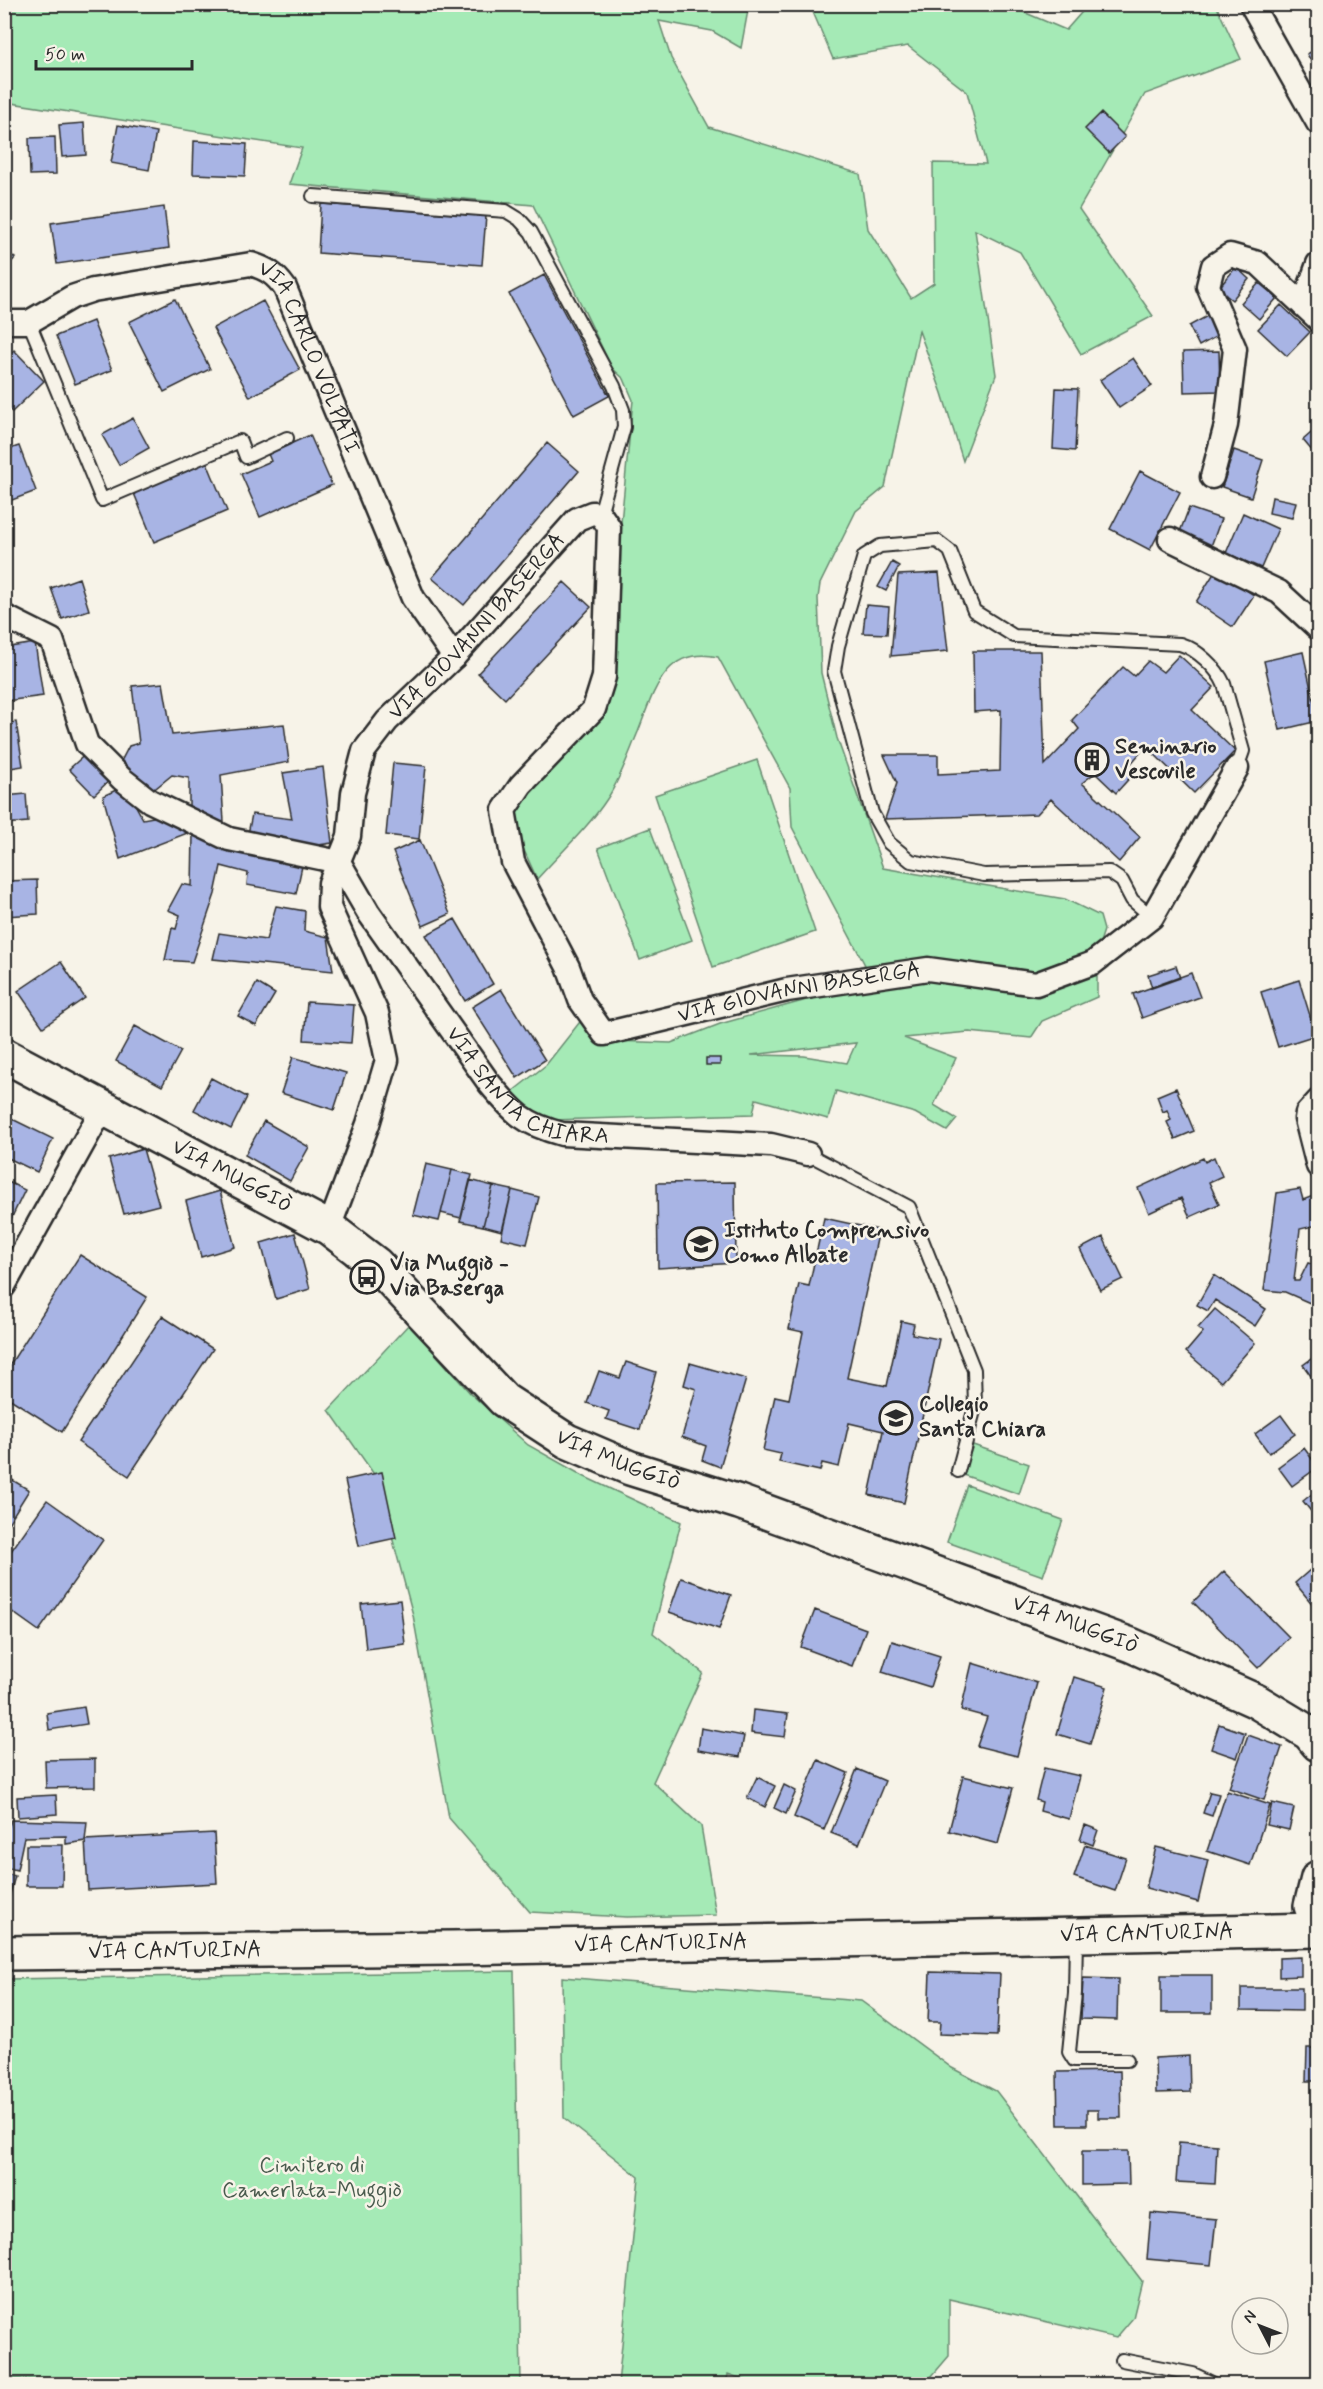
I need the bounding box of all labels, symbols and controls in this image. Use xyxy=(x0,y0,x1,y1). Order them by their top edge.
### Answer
scale bar xyxy=(36,33,192,71)
text: 50 m xyxy=(45,43,85,67)
street label: VIA CARLO VOLPATI xyxy=(253,254,366,458)
street label: VIA GIOVANNI BASERGA xyxy=(382,527,572,726)
place label: Seminario Vescovile xyxy=(1115,733,1217,786)
building icon: Seminario Vescovile xyxy=(1074,742,1110,778)
street label: VIA GIOVANNI BASERGA xyxy=(675,956,923,1030)
street label: VIA SANTA CHIARA xyxy=(440,1021,610,1150)
street label: VIA MUGGIÒ xyxy=(167,1133,297,1220)
place label: Istituto Comprensivo Como Albate xyxy=(724,1217,929,1270)
school or university icon: Istituto Comprensivo Como Albate xyxy=(683,1226,719,1262)
place label: Via Muggiò - Via Baserga xyxy=(390,1250,509,1304)
bus stop icon: Via Muggiò - Via Baserga xyxy=(349,1259,385,1295)
place label: Collegio Santa Chiara xyxy=(919,1391,1046,1444)
school or university icon: Collegio Santa Chiara xyxy=(878,1400,914,1436)
street label: VIA MUGGIÒ xyxy=(550,1423,684,1497)
street label: VIA MUGGIÒ xyxy=(1008,1589,1143,1661)
street label: VIA CANTURINA xyxy=(1060,1918,1234,1949)
street label: VIA CANTURINA xyxy=(574,1928,748,1959)
street label: VIA CANTURINA xyxy=(88,1936,262,1966)
park label: Cimitero di Camerlata-Muggiò xyxy=(222,2152,402,2208)
north arrow xyxy=(1230,2296,1290,2356)
text: N xyxy=(1239,2306,1261,2328)

